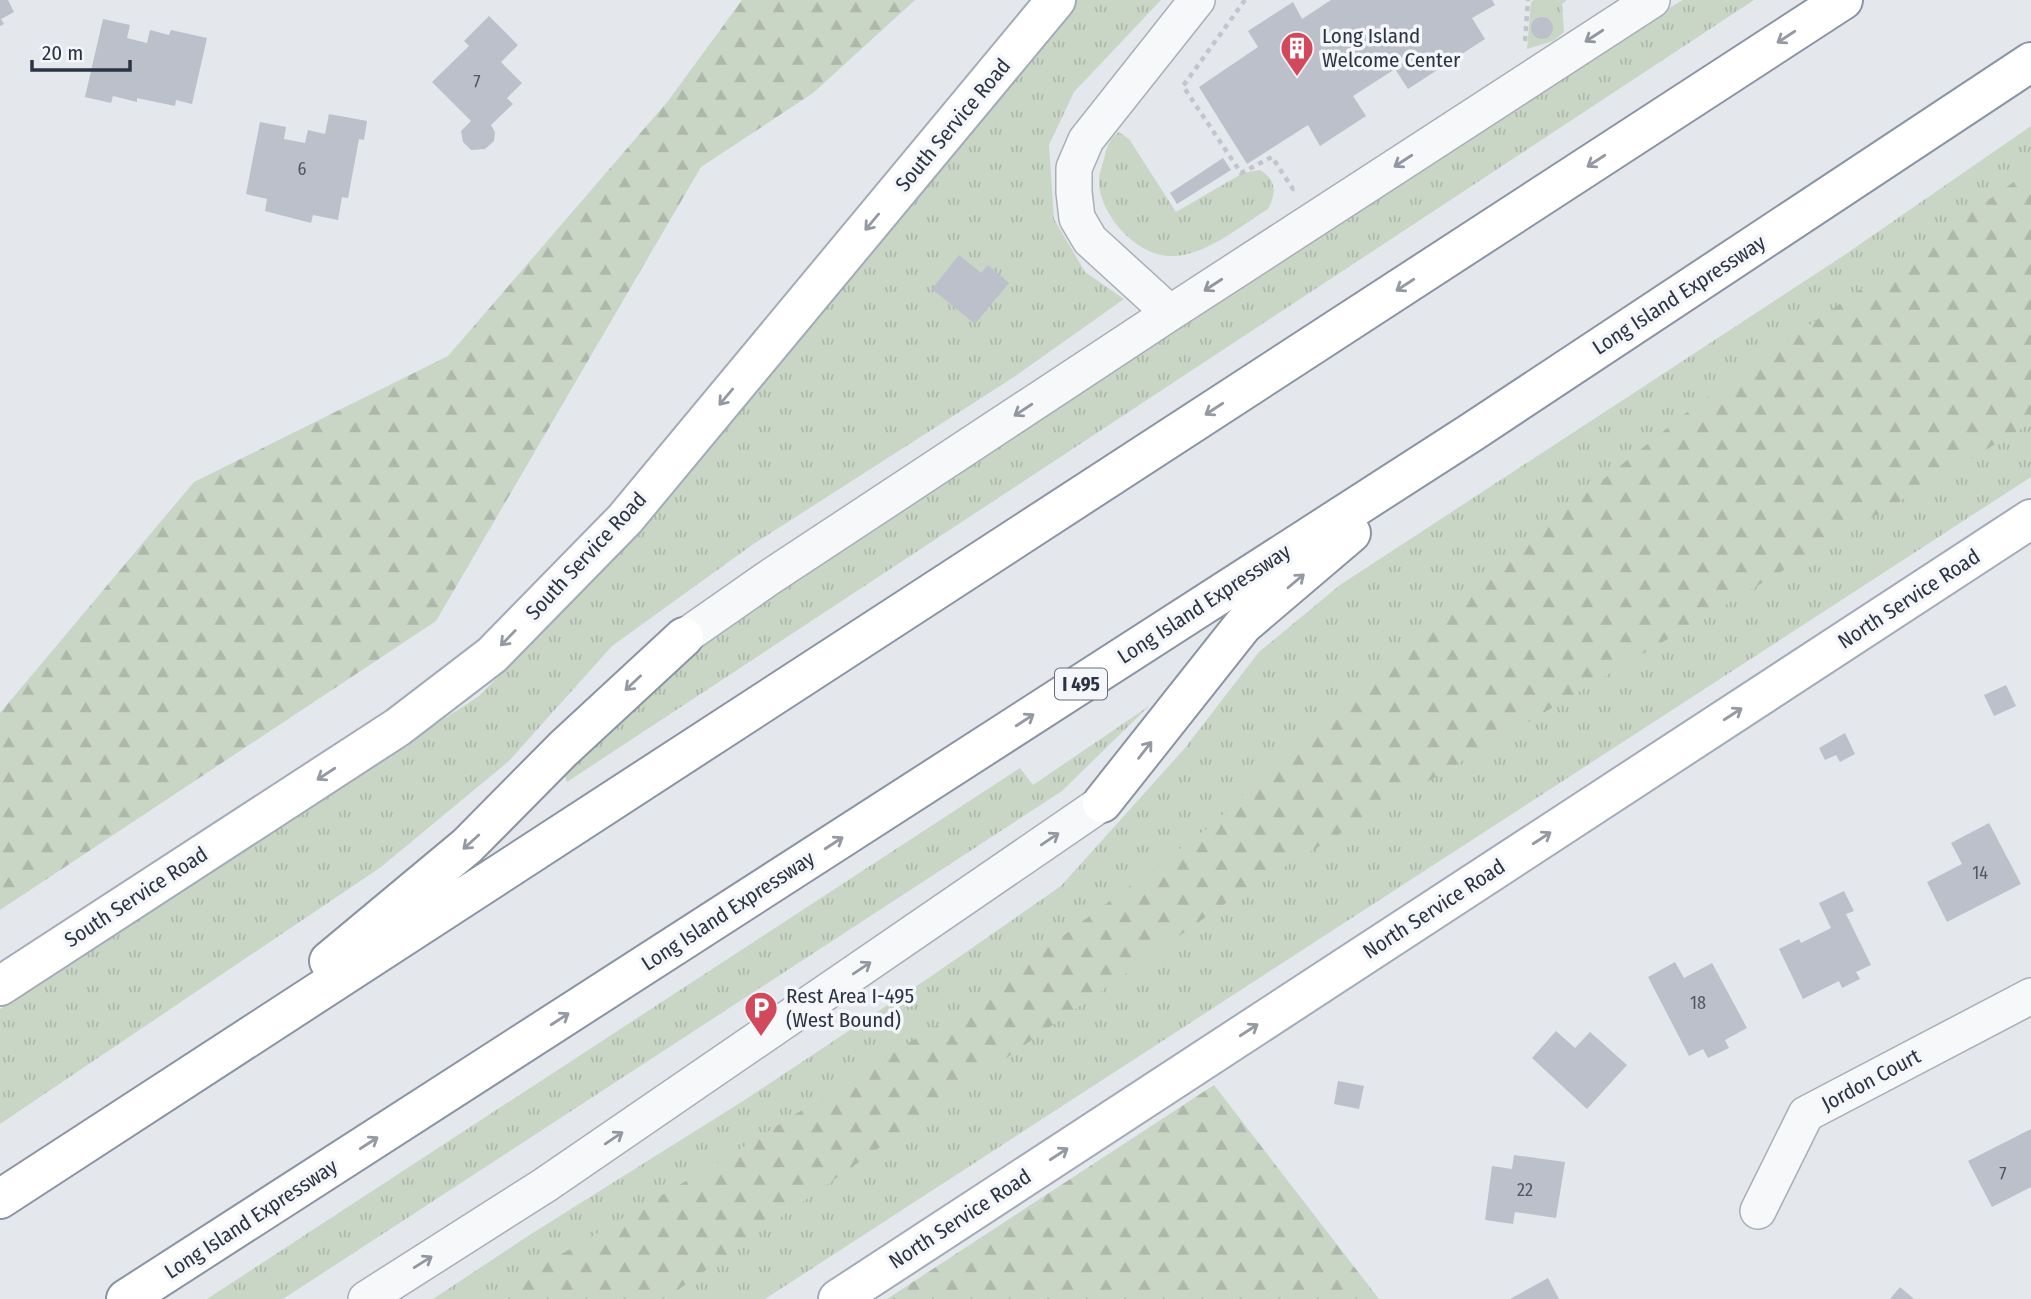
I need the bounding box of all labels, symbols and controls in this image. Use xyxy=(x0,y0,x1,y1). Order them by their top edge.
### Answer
place label: Long Island Welcome Center xyxy=(1322,23,1461,73)
scale bar xyxy=(32,28,130,72)
building icon: Long Island Welcome Center xyxy=(1278,29,1316,78)
one-way arrow xyxy=(1585,29,1604,44)
one-way arrow xyxy=(1777,30,1796,45)
text: 20 m xyxy=(42,40,83,66)
street label: South Service Road xyxy=(890,53,1016,197)
house number: 7 xyxy=(473,71,481,93)
one-way arrow xyxy=(1394,154,1414,168)
one-way arrow xyxy=(1586,155,1606,169)
house number: 6 xyxy=(298,158,307,180)
one-way arrow xyxy=(864,213,880,231)
street label: Long Island Expressway xyxy=(1588,229,1771,361)
one-way arrow xyxy=(1203,278,1223,292)
one-way arrow xyxy=(1396,278,1415,293)
one-way arrow xyxy=(718,387,734,405)
one-way arrow xyxy=(1205,402,1224,417)
one-way arrow xyxy=(1014,403,1033,417)
street label: South Service Road xyxy=(520,487,652,625)
street label: Long Island Expressway xyxy=(1113,538,1296,670)
street label: North Service Road xyxy=(1833,543,1985,655)
one-way arrow xyxy=(1286,573,1304,589)
one-way arrow xyxy=(500,629,517,646)
road number: I 495 xyxy=(1055,668,1107,699)
one-way arrow xyxy=(625,675,642,692)
one-way arrow xyxy=(1723,707,1742,721)
one-way arrow xyxy=(1015,713,1034,727)
one-way arrow xyxy=(1137,741,1152,759)
one-way arrow xyxy=(317,768,337,782)
one-way arrow xyxy=(1532,831,1552,845)
one-way arrow xyxy=(1039,832,1059,846)
one-way arrow xyxy=(462,834,480,850)
one-way arrow xyxy=(824,836,843,850)
street label: South Service Road xyxy=(60,841,212,953)
street label: Long Island Expressway xyxy=(637,845,820,977)
street label: North Service Road xyxy=(1358,853,1510,965)
house number: 14 xyxy=(1972,862,1988,884)
one-way arrow xyxy=(852,961,871,975)
place label: Rest Area I-495 (West Bound) xyxy=(786,983,914,1033)
parking icon: Rest Area I-495 (West Bound) xyxy=(742,989,780,1038)
house number: 18 xyxy=(1690,992,1706,1014)
one-way arrow xyxy=(550,1012,569,1027)
one-way arrow xyxy=(1239,1023,1259,1037)
street label: Jordon Court xyxy=(1817,1043,1925,1117)
one-way arrow xyxy=(603,1131,623,1145)
one-way arrow xyxy=(359,1135,378,1150)
one-way arrow xyxy=(1049,1147,1068,1162)
street label: Long Island Expressway xyxy=(160,1153,343,1285)
street label: North Service Road xyxy=(884,1163,1036,1275)
house number: 7 xyxy=(1999,1163,2007,1185)
house number: 22 xyxy=(1517,1179,1533,1201)
one-way arrow xyxy=(413,1255,433,1269)

